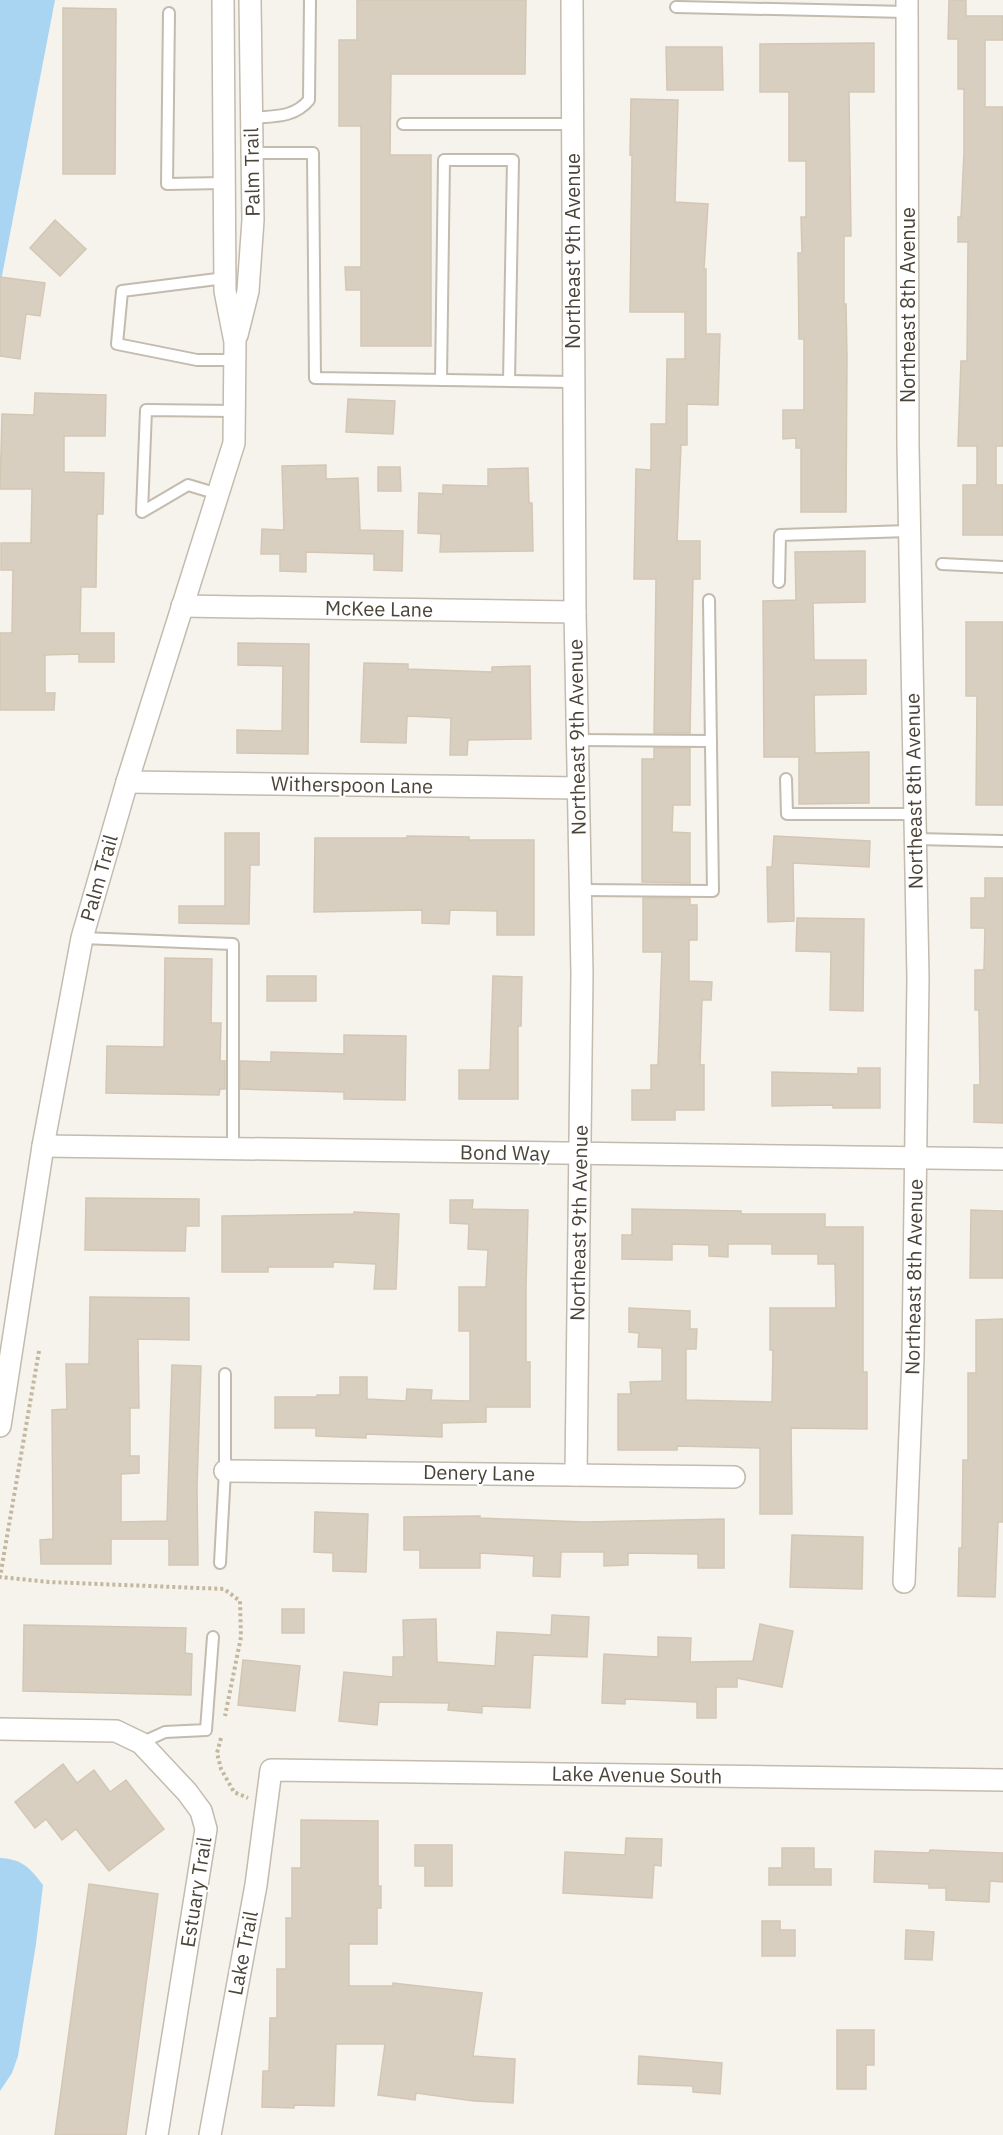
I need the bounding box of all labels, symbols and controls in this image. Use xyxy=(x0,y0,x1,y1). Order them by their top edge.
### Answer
street label: Palm Trail xyxy=(237,127,266,217)
street label: Northeast 9th Avenue xyxy=(559,153,586,349)
street label: Northeast 8th Avenue xyxy=(894,207,921,403)
street label: McKee Lane xyxy=(325,594,433,623)
street label: Northeast 9th Avenue xyxy=(561,639,592,835)
street label: Northeast 8th Avenue xyxy=(898,693,929,889)
street label: Witherspoon Lane xyxy=(271,770,433,799)
street label: Palm Trail xyxy=(73,831,124,924)
street label: Northeast 9th Avenue xyxy=(563,1125,594,1321)
street label: Bond Way xyxy=(460,1138,550,1167)
street label: Northeast 8th Avenue xyxy=(898,1179,929,1375)
street label: Denery Lane xyxy=(423,1458,535,1487)
street label: Lake Avenue South xyxy=(551,1760,723,1789)
street label: Estuary Trail xyxy=(173,1835,218,1949)
street label: Lake Trail xyxy=(221,1908,264,1997)

